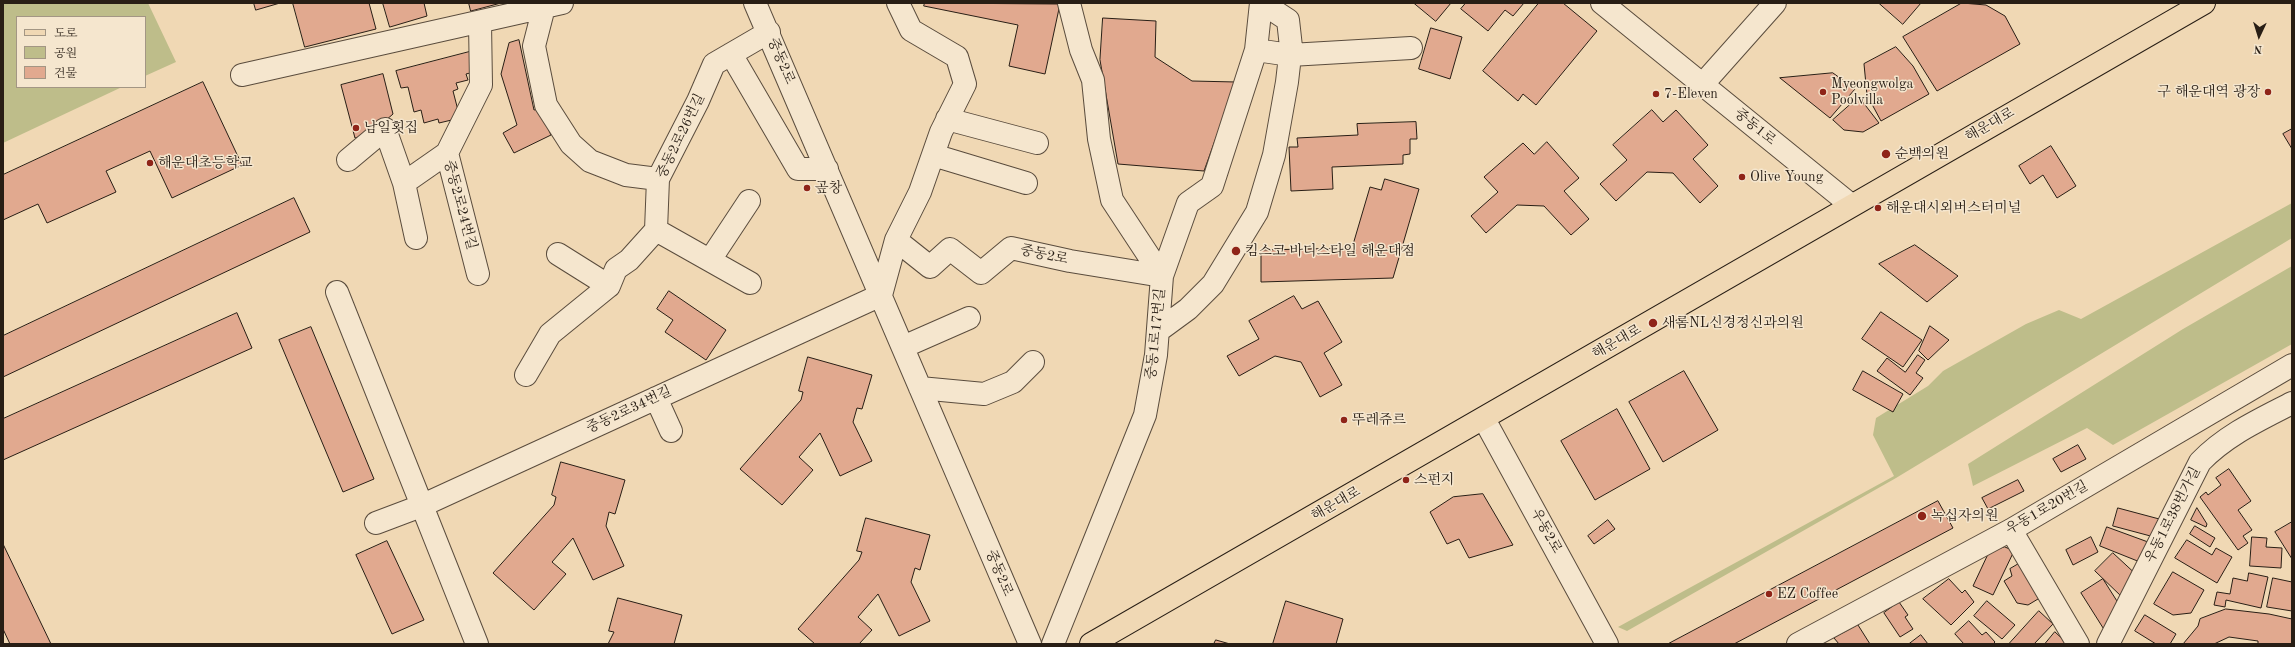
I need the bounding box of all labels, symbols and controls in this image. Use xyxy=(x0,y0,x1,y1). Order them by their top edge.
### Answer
legend xyxy=(16,16,146,88)
north arrow xyxy=(2239,16,2279,56)
text: 도로 xyxy=(54,28,77,40)
street label: 중동2로 xyxy=(764,35,798,87)
text: N xyxy=(2254,43,2263,54)
text: 공원 xyxy=(54,48,77,60)
text: 건물 xyxy=(54,68,77,80)
place label: Myeongwolga Poolvilla xyxy=(1831,76,1913,108)
place label: 구 해운대역 광장 xyxy=(2157,84,2260,100)
place label: 7-Eleven xyxy=(1664,86,1718,102)
marker: Myeongwolga Poolvilla xyxy=(1818,87,1828,97)
marker: 구 해운대역 광장 xyxy=(2263,87,2273,97)
marker: 7-Eleven xyxy=(1651,89,1661,99)
street label: 중동2로26번길 xyxy=(653,91,709,181)
street label: 해운대로 xyxy=(1962,104,2018,146)
street label: 중동1로 xyxy=(1731,105,1779,149)
place label: 남일횟집 xyxy=(364,120,418,136)
marker: 남일횟집 xyxy=(351,123,361,133)
place label: 순백의원 xyxy=(1895,146,1949,162)
marker: 순백의원 xyxy=(1880,148,1892,160)
place label: 해운대초등학교 xyxy=(158,155,253,171)
marker: 해운대초등학교 xyxy=(145,158,155,168)
street label: 중동2로24번길 xyxy=(440,158,480,252)
place label: Olive Young xyxy=(1750,169,1823,185)
marker: Olive Young xyxy=(1737,172,1747,182)
place label: 곺창 xyxy=(815,180,842,196)
marker: 곺창 xyxy=(802,183,812,193)
place label: 해운대시외버스터미널 xyxy=(1886,200,2021,216)
marker: 해운대시외버스터미널 xyxy=(1873,203,1883,213)
street label: 중동2로 xyxy=(1018,242,1070,268)
place label: 킴스코 바디스타일 해운대점 xyxy=(1245,243,1415,259)
marker: 킴스코 바디스타일 해운대점 xyxy=(1230,245,1242,257)
street label: 중동1로17번길 xyxy=(1143,287,1169,381)
place label: 새롬NL신경정신과의원 xyxy=(1662,315,1804,331)
marker: 새롬NL신경정신과의원 xyxy=(1647,317,1659,329)
street label: 해운대로 xyxy=(1589,321,1645,363)
street label: 중동2로34번길 xyxy=(584,383,674,437)
place label: 뚜레쥬르 xyxy=(1352,412,1406,428)
marker: 뚜레쥬르 xyxy=(1339,415,1349,425)
street label: 우동1로38번가길 xyxy=(2142,464,2204,566)
place label: 스펀지 xyxy=(1414,472,1455,488)
marker: 스펀지 xyxy=(1401,475,1411,485)
street label: 우동1로20번길 xyxy=(2003,478,2091,538)
street label: 해운대로 xyxy=(1308,483,1364,525)
street label: 우동2로 xyxy=(1527,506,1565,556)
place label: 녹십자의원 xyxy=(1931,508,1999,524)
marker: 녹십자의원 xyxy=(1916,510,1928,522)
street label: 중동2로 xyxy=(982,547,1016,599)
place label: EZ Coffee xyxy=(1777,586,1838,602)
marker: EZ Coffee xyxy=(1764,589,1774,599)

